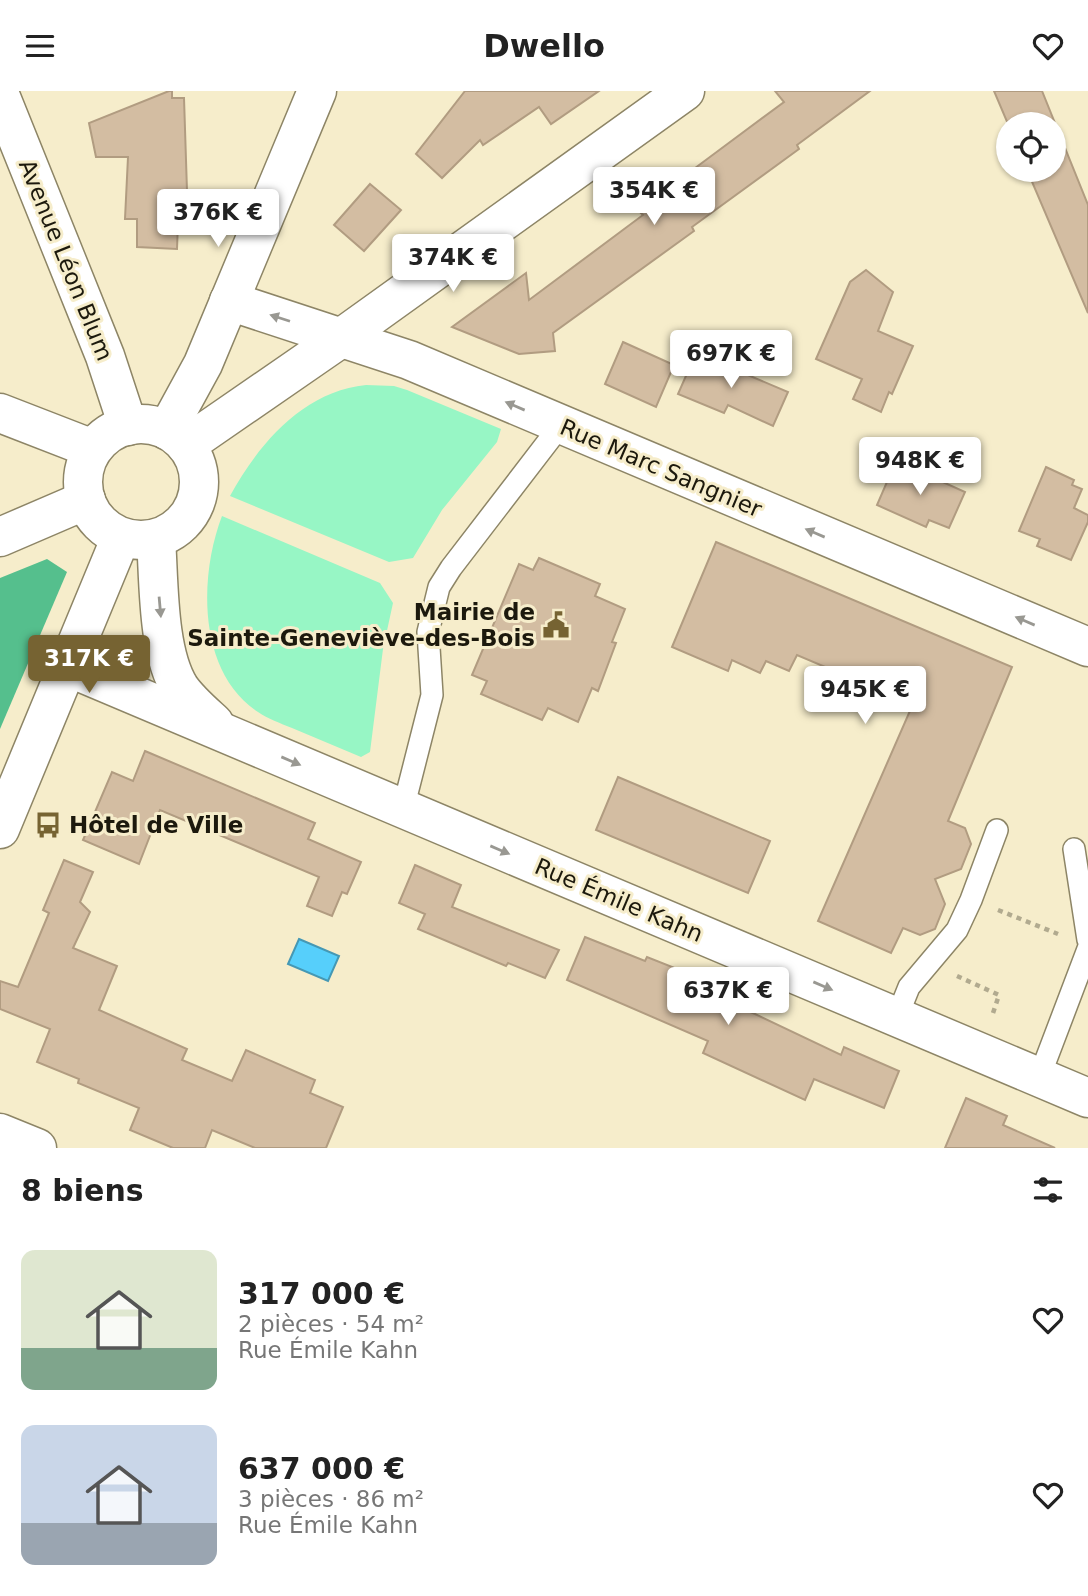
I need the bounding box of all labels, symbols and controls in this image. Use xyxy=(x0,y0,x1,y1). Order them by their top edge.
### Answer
icon: menu xyxy=(21,27,59,65)
text: Dwello xyxy=(483,27,605,65)
icon: heart xyxy=(1029,27,1067,65)
map controls xyxy=(996,112,1066,182)
button: locate xyxy=(996,112,1066,182)
street label: Avenue Léon Blum xyxy=(14,156,118,364)
pin: 354K € xyxy=(597,167,711,227)
text: 354K € xyxy=(609,177,699,203)
pin: 376K € xyxy=(161,190,275,249)
text: 376K € xyxy=(173,199,263,225)
pin: 374K € xyxy=(396,235,510,294)
text: 374K € xyxy=(408,244,498,270)
one-way arrow xyxy=(269,312,290,323)
pin: 697K € xyxy=(674,331,788,390)
text: 697K € xyxy=(686,340,776,366)
one-way arrow xyxy=(505,400,526,411)
street label: Rue Marc Sangnier xyxy=(556,414,766,522)
pin: 948K € xyxy=(863,437,977,497)
text: 948K € xyxy=(875,447,965,473)
one-way arrow xyxy=(805,527,826,538)
one-way arrow xyxy=(155,596,166,618)
place label: Mairie de Sainte-Geneviève-des-Bois xyxy=(187,599,535,651)
public building icon: Mairie de Sainte-Geneviève-des-Bois xyxy=(541,610,571,640)
one-way arrow xyxy=(1014,615,1035,626)
pin: 317K € xyxy=(32,635,146,695)
text: 317K € xyxy=(44,645,134,671)
pin: 945K € xyxy=(808,667,922,726)
text: 945K € xyxy=(820,676,910,702)
one-way arrow xyxy=(280,756,301,767)
bus stop icon: Hôtel de Ville xyxy=(33,810,63,840)
place label: Hôtel de Ville xyxy=(69,812,243,838)
one-way arrow xyxy=(490,844,511,855)
street label: Rue Émile Kahn xyxy=(531,852,707,947)
pin: 637K € xyxy=(671,967,785,1027)
text: 637K € xyxy=(683,977,773,1003)
one-way arrow xyxy=(812,981,833,992)
icon: filters xyxy=(1029,1171,1067,1209)
text: 8 biens xyxy=(21,1173,144,1208)
text: 317 000 € xyxy=(238,1276,405,1311)
icon: home xyxy=(77,1278,161,1362)
icon: heart xyxy=(1029,1301,1067,1339)
text: 2 pièces · 54 m² xyxy=(238,1311,424,1337)
text: Rue Émile Kahn xyxy=(238,1337,418,1363)
text: 637 000 € xyxy=(238,1451,405,1486)
icon: home xyxy=(77,1453,161,1537)
icon: heart xyxy=(1029,1476,1067,1514)
text: 3 pièces · 86 m² xyxy=(238,1486,424,1512)
text: Rue Émile Kahn xyxy=(238,1512,418,1538)

